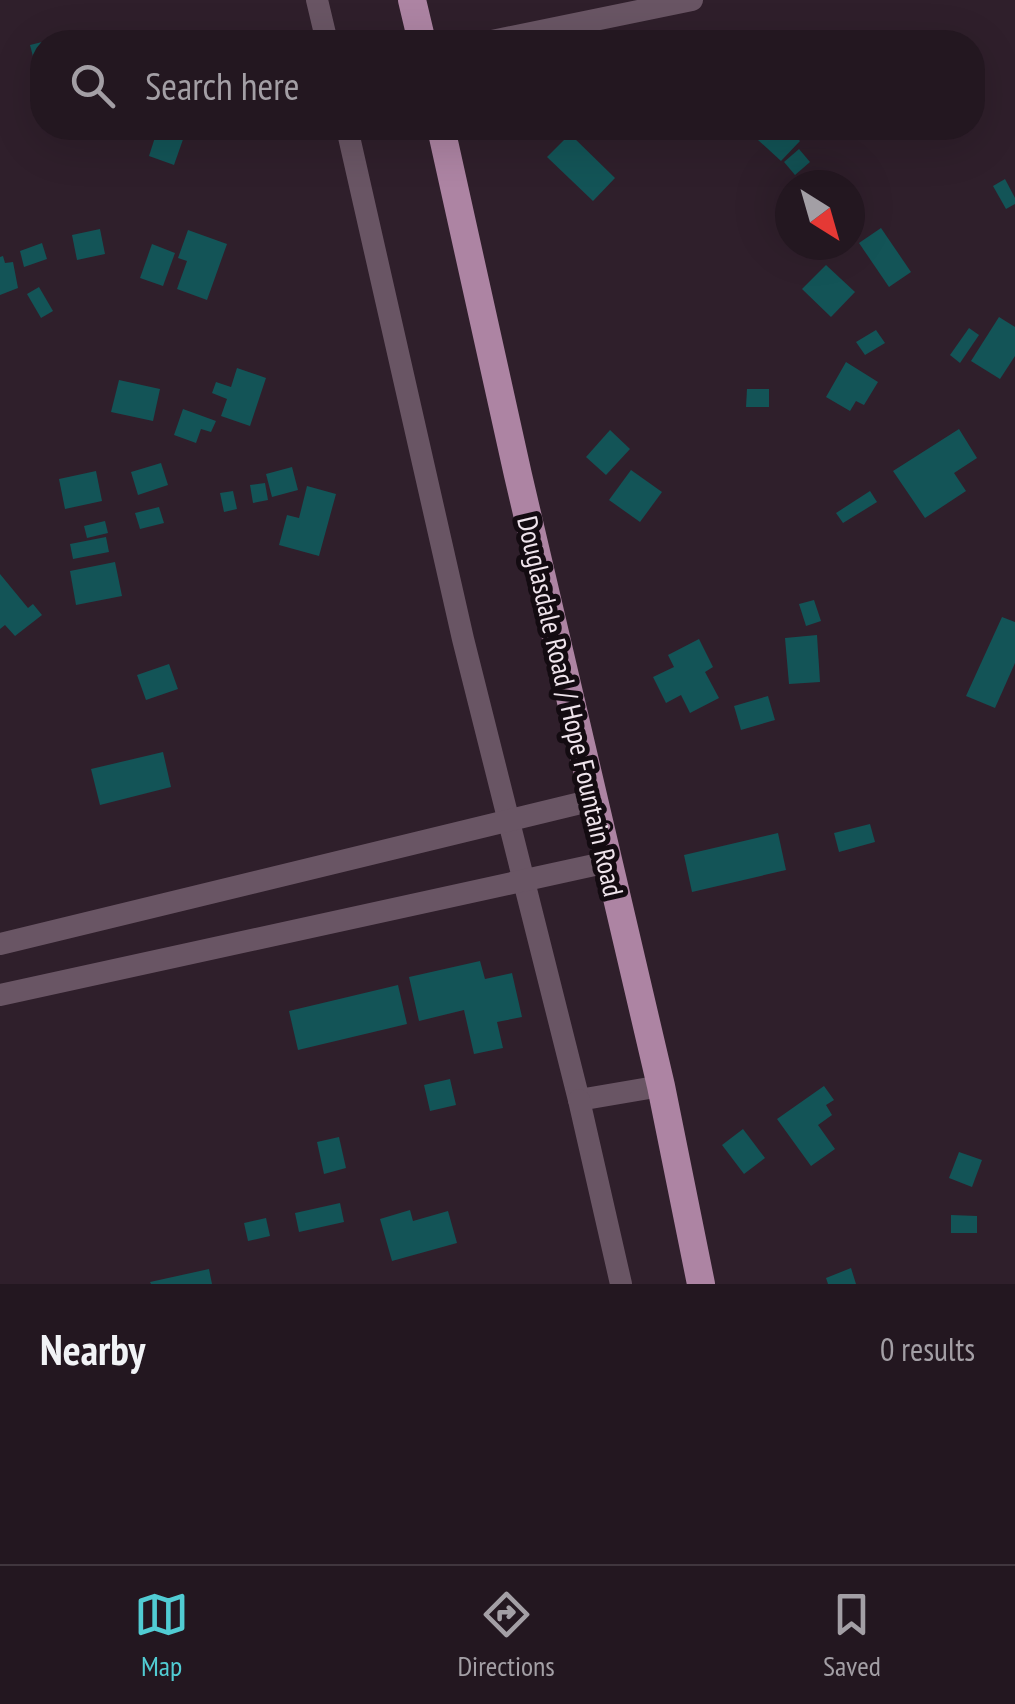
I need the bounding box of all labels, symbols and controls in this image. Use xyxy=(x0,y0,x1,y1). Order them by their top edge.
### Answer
search box xyxy=(30,30,985,140)
icon: search xyxy=(65,58,120,113)
text: Search here xyxy=(145,61,299,110)
north arrow xyxy=(775,170,865,260)
street label: Douglasdale Road / Hope Fountain Road xyxy=(509,512,633,900)
text: Nearby xyxy=(40,1322,145,1377)
text: 0 results xyxy=(880,1328,975,1370)
tab: Map xyxy=(134,1587,189,1684)
tab: Directions xyxy=(457,1587,555,1684)
tab: Saved xyxy=(823,1587,881,1684)

